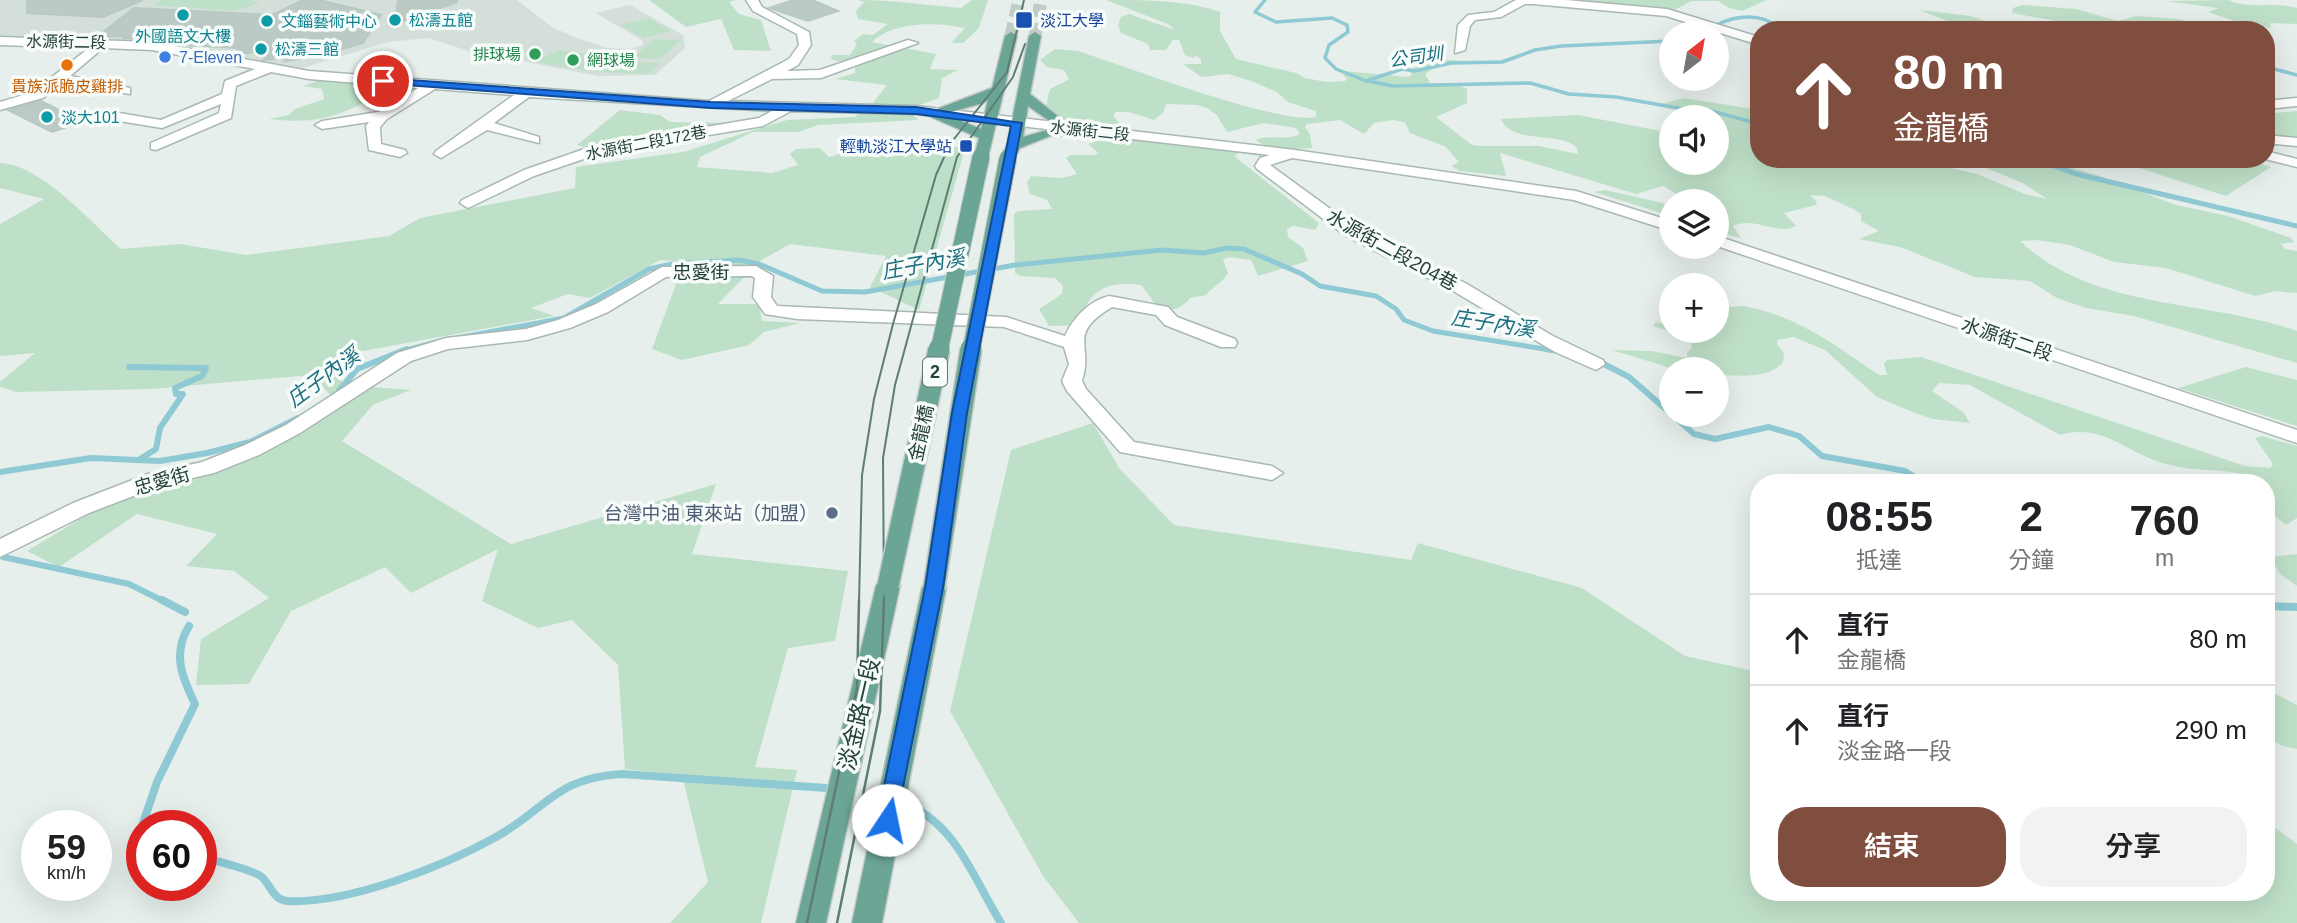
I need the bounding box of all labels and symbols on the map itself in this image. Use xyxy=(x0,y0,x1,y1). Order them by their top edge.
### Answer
marker: 外國語文大樓 xyxy=(175,7,191,23)
marker: 淡江大學 xyxy=(1014,10,1034,30)
marker: 松濤五館 xyxy=(387,12,403,28)
place label: 松濤五館 xyxy=(409,12,473,29)
place label: 淡江大學 xyxy=(1040,12,1104,29)
marker: 文錙藝術中心 xyxy=(259,13,275,29)
place label: 文錙藝術中心 xyxy=(281,13,377,30)
north arrow xyxy=(1659,21,1729,91)
place label: 外國語文大樓 xyxy=(135,28,231,45)
street label: 水源街二段 xyxy=(26,33,106,51)
marker: 松濤三館 xyxy=(253,41,269,57)
place label: 松濤三館 xyxy=(275,41,339,58)
water label: 公司圳 xyxy=(1388,43,1447,71)
place label: 排球場 xyxy=(473,46,521,63)
marker: 排球場 xyxy=(527,46,543,62)
marker: 7-Eleven xyxy=(157,49,173,65)
place label: 7-Eleven xyxy=(179,49,242,66)
pin xyxy=(353,51,413,111)
marker: 網球場 xyxy=(565,52,581,68)
place label: 網球場 xyxy=(587,52,635,69)
marker: 貴族派脆皮雞排 xyxy=(59,57,75,73)
place label: 貴族派脆皮雞排 xyxy=(11,78,123,95)
marker: 淡大101 xyxy=(39,109,55,125)
place label: 淡大101 xyxy=(61,109,120,126)
street label: 水源街二段 xyxy=(1049,118,1131,144)
street label: 水源街二段172巷 xyxy=(584,123,708,163)
place label: 輕軌淡江大學站 xyxy=(840,138,952,155)
marker: 輕軌淡江大學站 xyxy=(958,138,974,154)
street label: 水源街二段204巷 xyxy=(1323,205,1461,295)
water label: 庄子內溪 xyxy=(880,245,969,283)
street label: 忠愛街 xyxy=(672,262,730,283)
water label: 庄子內溪 xyxy=(1450,305,1539,341)
street label: 水源街二段 xyxy=(1959,314,2055,364)
water label: 庄子內溪 xyxy=(282,341,366,411)
road number: 2 xyxy=(923,358,947,386)
street label: 金龍橋 xyxy=(905,403,937,463)
street label: 忠愛街 xyxy=(132,463,192,499)
place label: 台灣中油 東來站（加盟） xyxy=(604,503,818,524)
marker: 台灣中油 東來站（加盟） xyxy=(824,505,840,521)
street label: 淡金路一段 xyxy=(833,655,885,773)
position arrow xyxy=(851,783,925,857)
speed limit sign: 60 xyxy=(126,810,217,901)

